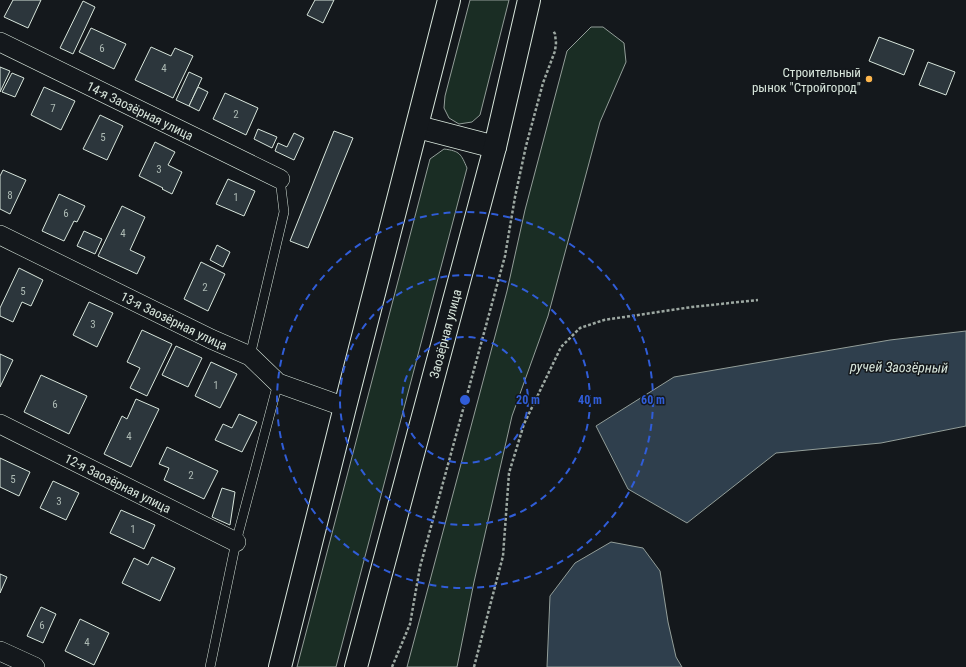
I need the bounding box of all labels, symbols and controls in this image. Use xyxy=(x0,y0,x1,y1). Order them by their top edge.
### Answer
house number: 6 xyxy=(99,42,105,55)
house number: 4 xyxy=(161,62,167,75)
place label: Строительный рынок "Стройгород" xyxy=(752,65,861,95)
marker: Строительный рынок "Стройгород" xyxy=(864,74,874,84)
street label: 14-я Заозёрная улица xyxy=(84,79,196,143)
house number: 7 xyxy=(50,102,56,115)
house number: 2 xyxy=(233,108,239,121)
house number: 5 xyxy=(100,131,106,144)
house number: 3 xyxy=(156,163,162,176)
house number: 8 xyxy=(7,189,13,202)
house number: 1 xyxy=(233,191,239,204)
house number: 6 xyxy=(63,207,69,220)
house number: 4 xyxy=(120,227,126,240)
house number: 2 xyxy=(202,281,208,294)
house number: 5 xyxy=(20,285,26,298)
street label: Заозёрная улица xyxy=(427,288,465,380)
street label: 13-я Заозёрная улица xyxy=(118,289,230,353)
house number: 3 xyxy=(90,318,96,331)
water label: ручей Заозёрный xyxy=(849,358,948,376)
house number: 1 xyxy=(213,379,219,392)
centre of rings xyxy=(458,393,472,407)
text: 20 m xyxy=(516,393,540,407)
text: 40 m xyxy=(578,393,602,407)
text: 60 m xyxy=(641,393,665,407)
house number: 6 xyxy=(52,398,58,411)
house number: 4 xyxy=(126,430,132,443)
street label: 12-я Заозёрная улица xyxy=(62,451,173,516)
house number: 2 xyxy=(188,469,194,482)
house number: 5 xyxy=(10,473,16,486)
house number: 3 xyxy=(56,495,62,508)
house number: 1 xyxy=(130,523,136,536)
house number: 6 xyxy=(39,619,45,632)
house number: 4 xyxy=(84,636,90,649)

